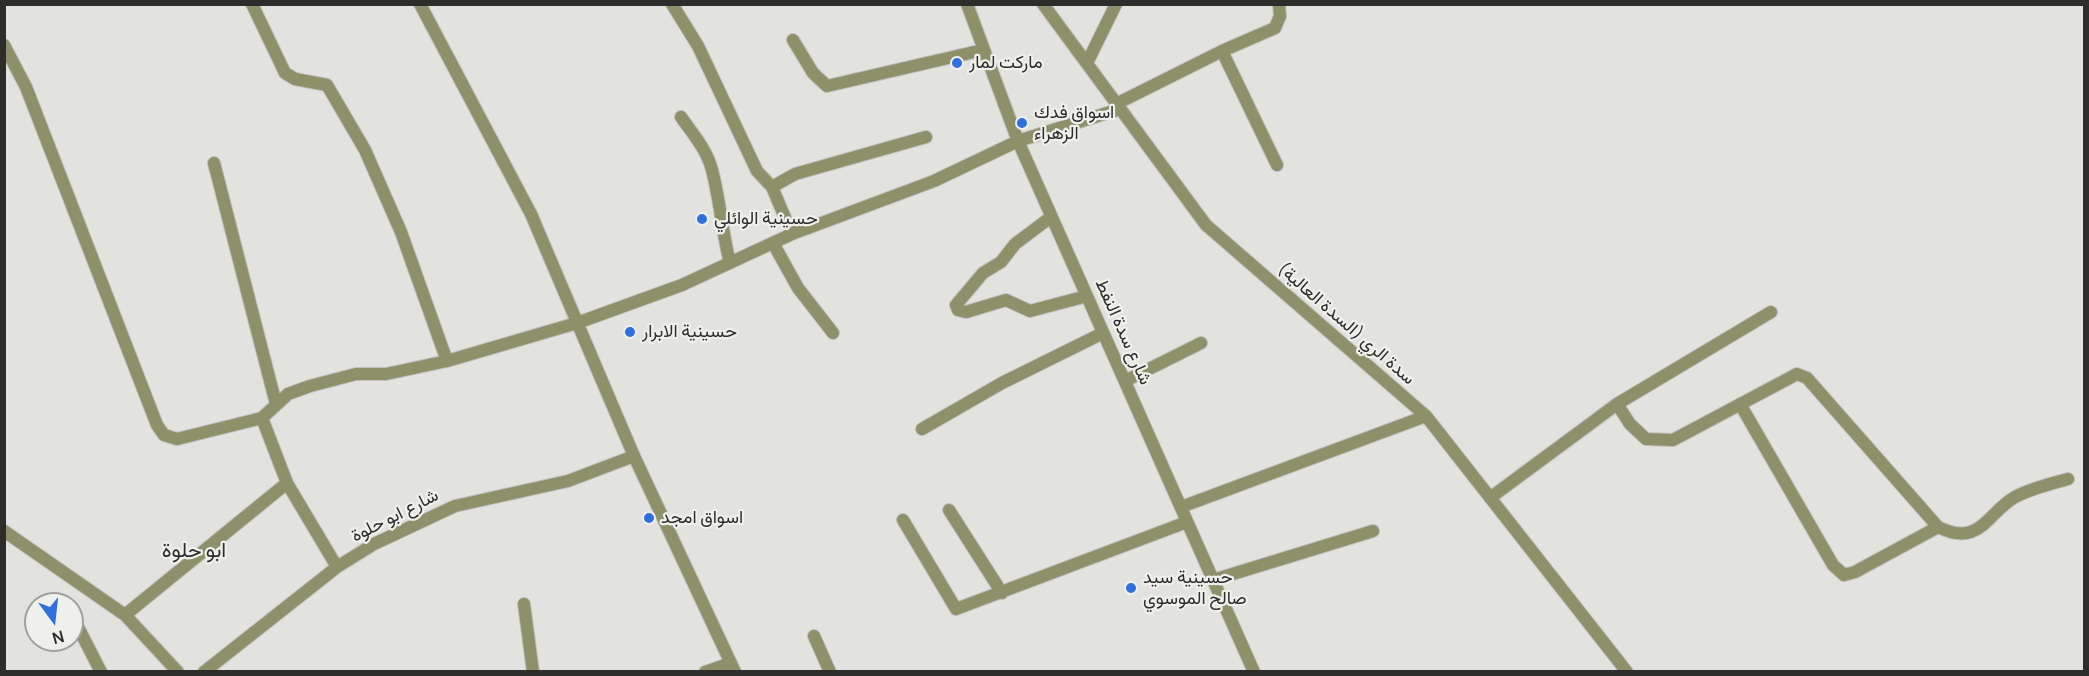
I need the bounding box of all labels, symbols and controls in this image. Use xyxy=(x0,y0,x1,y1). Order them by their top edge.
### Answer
place label: ماركت لمار xyxy=(969,52,1042,74)
marker: ماركت لمار xyxy=(950,56,964,70)
place label: اسواق فدك الزهراء xyxy=(1034,102,1114,144)
marker: اسواق فدك الزهراء xyxy=(1015,116,1029,130)
place label: حسينية الوائلي xyxy=(714,208,818,230)
marker: حسينية الوائلي xyxy=(695,212,709,226)
street label: سدة الري (السدة العالية) xyxy=(1273,258,1419,390)
street label: شارع سدة النفط xyxy=(1090,276,1156,388)
place label: حسينية الابرار xyxy=(642,321,737,343)
marker: حسينية الابرار xyxy=(623,325,637,339)
street label: شارع ابو حلوة xyxy=(348,485,442,547)
place label: اسواق امجد xyxy=(661,507,743,529)
marker: اسواق امجد xyxy=(642,511,656,525)
district label: ابو حلوة xyxy=(162,538,226,564)
place label: حسينية سيد صالح الموسوي xyxy=(1143,567,1247,610)
marker: حسينية سيد صالح الموسوي xyxy=(1124,581,1138,595)
north arrow xyxy=(24,592,84,652)
text: N xyxy=(50,625,67,650)

